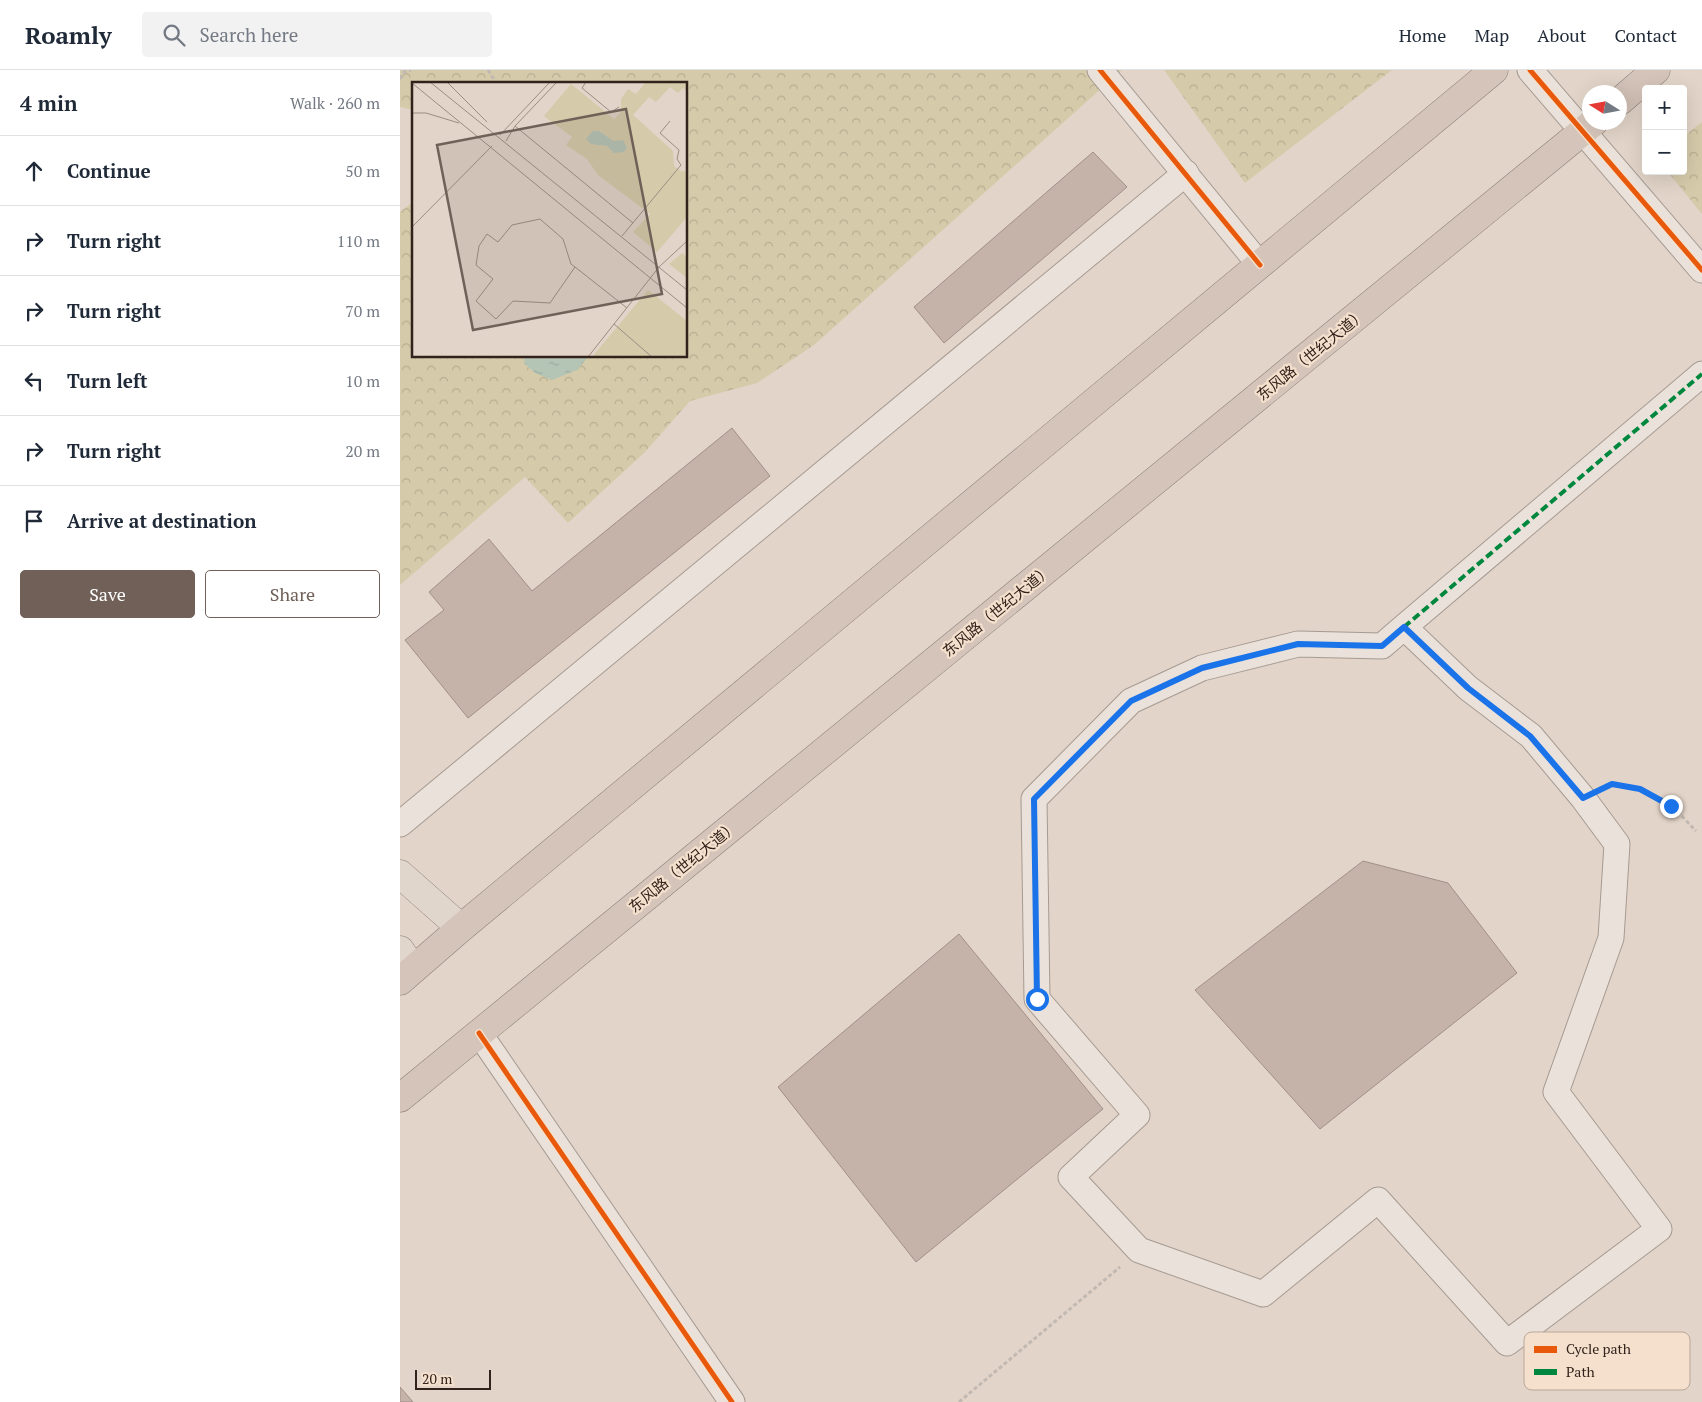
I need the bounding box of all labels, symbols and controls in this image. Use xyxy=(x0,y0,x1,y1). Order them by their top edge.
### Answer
search box xyxy=(142,12,492,57)
text: Roamly xyxy=(25,19,112,51)
icon: search xyxy=(160,21,188,49)
text: Search here xyxy=(200,22,298,47)
text: Home xyxy=(1399,23,1446,47)
text: Map xyxy=(1474,23,1509,47)
text: About xyxy=(1537,23,1586,47)
text: Contact xyxy=(1614,23,1677,47)
inset map xyxy=(412,82,688,358)
north arrow xyxy=(1582,85,1627,130)
map controls xyxy=(1642,85,1687,175)
button: + xyxy=(1642,85,1687,130)
text: 4 min xyxy=(20,89,77,117)
text: Walk · 260 m xyxy=(290,92,380,114)
button: − xyxy=(1642,130,1687,175)
icon: ahead xyxy=(20,157,48,185)
text: Continue xyxy=(67,158,151,183)
text: 50 m xyxy=(345,160,380,182)
icon: right xyxy=(20,227,48,255)
text: Turn right xyxy=(67,228,161,253)
text: 110 m xyxy=(337,230,380,252)
icon: right xyxy=(20,297,48,325)
text: Turn right xyxy=(67,298,161,323)
text: 70 m xyxy=(345,300,380,322)
street label: 东风路（世纪大道） xyxy=(1252,304,1370,404)
icon: left xyxy=(20,367,48,395)
text: Turn left xyxy=(67,368,148,393)
text: 10 m xyxy=(345,370,380,392)
icon: right xyxy=(20,437,48,465)
text: Turn right xyxy=(67,438,161,463)
text: 20 m xyxy=(345,440,380,462)
icon: arrive xyxy=(20,507,48,535)
text: Arrive at destination xyxy=(67,508,256,533)
street label: 东风路（世纪大道） xyxy=(938,560,1056,660)
button: Save xyxy=(20,570,195,618)
button: Share xyxy=(205,570,380,618)
route end xyxy=(1660,795,1683,818)
street label: 东风路（世纪大道） xyxy=(624,816,742,916)
route start xyxy=(1026,988,1049,1011)
legend xyxy=(1524,1332,1690,1390)
text: Cycle path xyxy=(1566,1339,1631,1358)
text: Path xyxy=(1566,1362,1595,1381)
scale bar xyxy=(415,1367,491,1390)
text: 20 m xyxy=(422,1369,452,1388)

